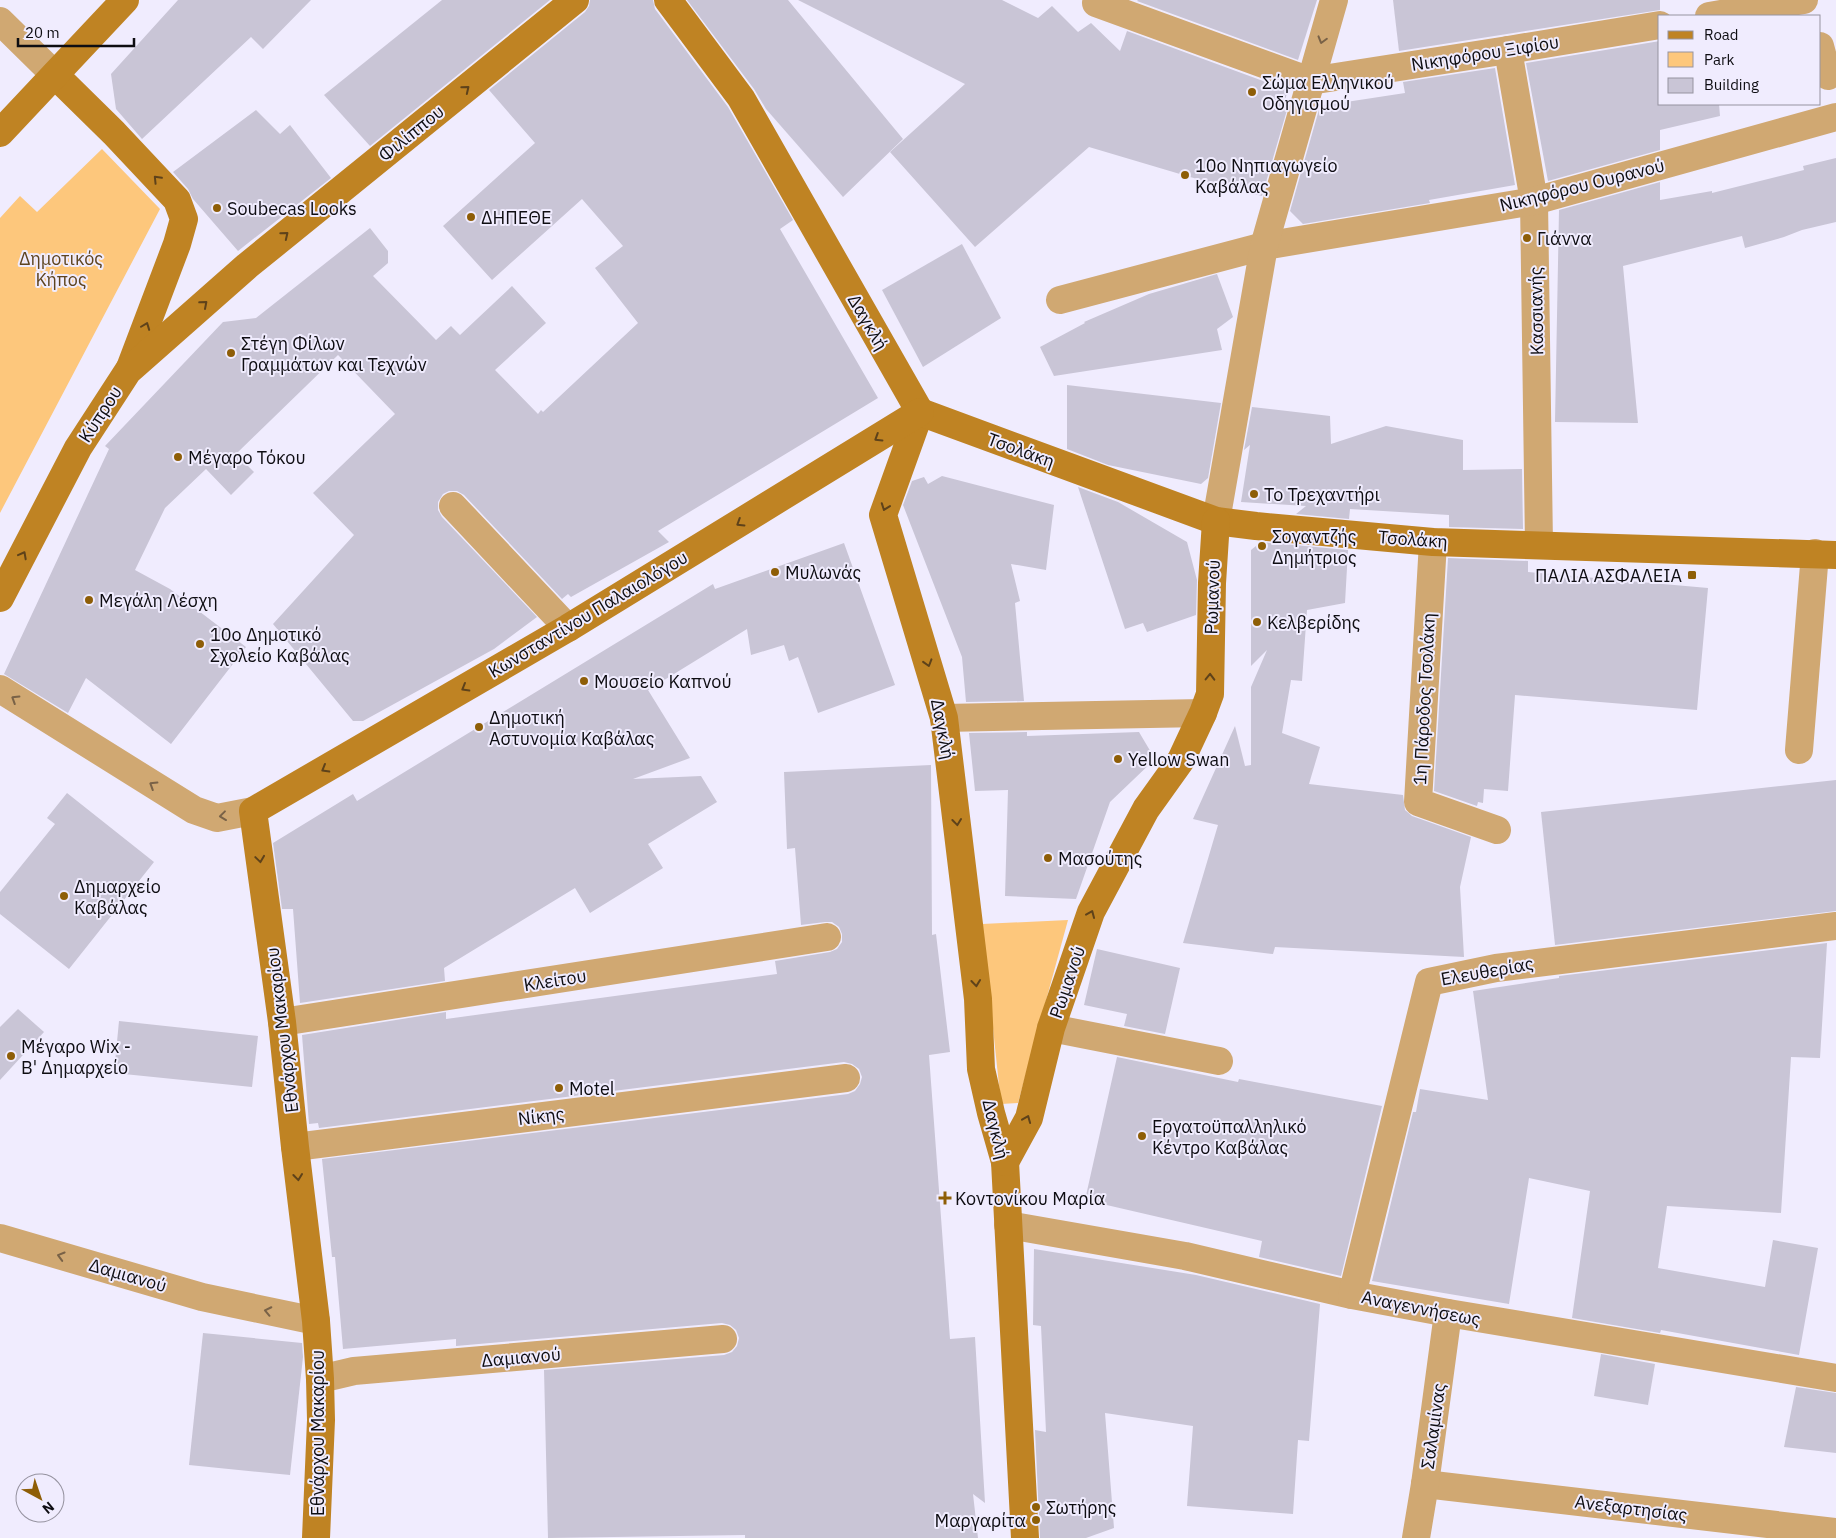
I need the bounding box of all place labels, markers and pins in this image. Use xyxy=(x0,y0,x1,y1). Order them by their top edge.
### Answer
place label: Σώμα Ελληνικού Οδηγισμού xyxy=(1262,71,1394,115)
marker: Σώμα Ελληνικού Οδηγισμού xyxy=(1246,86,1258,98)
place label: 10ο Νηπιαγωγείο Καβάλας xyxy=(1195,154,1338,198)
marker: 10ο Νηπιαγωγείο Καβάλας xyxy=(1179,169,1191,181)
place label: Soubecas Looks xyxy=(227,197,357,220)
marker: Soubecas Looks xyxy=(211,202,223,214)
place label: ΔΗΠΕΘΕ xyxy=(481,206,552,229)
marker: ΔΗΠΕΘΕ xyxy=(465,211,477,223)
place label: Γιάννα xyxy=(1537,227,1592,250)
marker: Γιάννα xyxy=(1521,232,1533,244)
place label: Στέγη Φίλων Γραμμάτων και Τεχνών xyxy=(241,332,427,376)
marker: Στέγη Φίλων Γραμμάτων και Τεχνών xyxy=(225,347,237,359)
place label: Μέγαρο Τόκου xyxy=(188,446,306,469)
marker: Μέγαρο Τόκου xyxy=(172,451,184,463)
place label: Το Τρεχαντήρι xyxy=(1264,483,1380,506)
marker: Το Τρεχαντήρι xyxy=(1248,488,1260,500)
place label: Σογαντζής Δημήτριος xyxy=(1272,525,1357,569)
marker: Σογαντζής Δημήτριος xyxy=(1256,540,1268,552)
place label: Μυλωνάς xyxy=(785,561,861,584)
place label: ΠΑΛΙΑ ΑΣΦΑΛΕΙΑ xyxy=(1535,564,1682,587)
marker: Μυλωνάς xyxy=(769,566,781,578)
marker: ΠΑΛΙΑ ΑΣΦΑΛΕΙΑ xyxy=(1686,569,1698,581)
place label: Μεγάλη Λέσχη xyxy=(99,589,218,612)
marker: Μεγάλη Λέσχη xyxy=(83,594,95,606)
place label: Κελβερίδης xyxy=(1267,611,1361,634)
marker: Κελβερίδης xyxy=(1251,616,1263,628)
place label: 10ο Δημοτικό Σχολείο Καβάλας xyxy=(210,623,350,667)
marker: 10ο Δημοτικό Σχολείο Καβάλας xyxy=(194,638,206,650)
place label: Μουσείο Καπνού xyxy=(594,670,732,693)
marker: Μουσείο Καπνού xyxy=(578,675,590,687)
place label: Δημοτική Αστυνομία Καβάλας xyxy=(489,706,655,750)
marker: Δημοτική Αστυνομία Καβάλας xyxy=(473,721,485,733)
place label: Yellow Swan xyxy=(1128,748,1229,771)
marker: Yellow Swan xyxy=(1112,753,1124,765)
place label: Μασούτης xyxy=(1058,847,1143,870)
marker: Μασούτης xyxy=(1042,852,1054,864)
place label: Δημαρχείο Καβάλας xyxy=(74,875,161,919)
marker: Δημαρχείο Καβάλας xyxy=(58,890,70,902)
place label: Μέγαρο Wix - Β' Δημαρχείο xyxy=(21,1035,131,1079)
marker: Μέγαρο Wix - Β' Δημαρχείο xyxy=(5,1050,17,1062)
place label: Motel xyxy=(569,1077,615,1100)
marker: Motel xyxy=(553,1082,565,1094)
place label: Εργατοϋπαλληλικό Κέντρο Καβάλας xyxy=(1152,1115,1307,1159)
marker: Εργατοϋπαλληλικό Κέντρο Καβάλας xyxy=(1136,1130,1148,1142)
place label: Κοντονίκου Μαρία xyxy=(955,1187,1105,1210)
marker: Κοντονίκου Μαρία xyxy=(939,1192,951,1204)
place label: Σωτήρης xyxy=(1046,1496,1117,1519)
marker: Σωτήρης xyxy=(1030,1501,1042,1513)
place label: Μαργαρίτα xyxy=(935,1509,1026,1532)
marker: Μαργαρίτα xyxy=(1030,1514,1042,1526)

